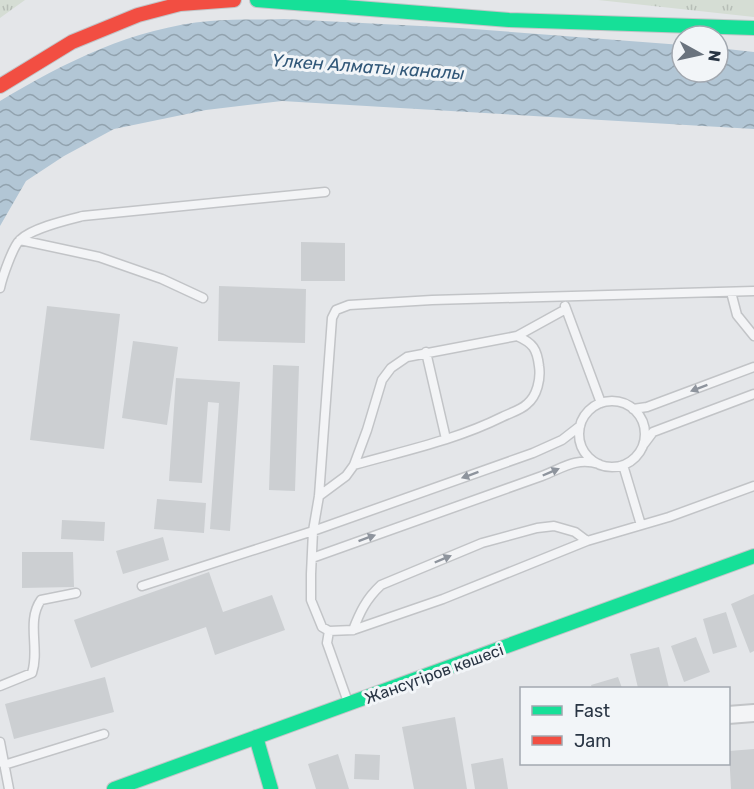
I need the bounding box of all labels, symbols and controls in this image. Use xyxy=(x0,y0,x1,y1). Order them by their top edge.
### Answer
north arrow xyxy=(670,24,730,84)
water label: Үлкен Алматы каналы xyxy=(271,49,465,85)
text: N xyxy=(704,49,725,63)
one-way arrow xyxy=(690,384,708,393)
one-way arrow xyxy=(542,467,560,477)
one-way arrow xyxy=(461,471,479,481)
one-way arrow xyxy=(358,533,376,543)
one-way arrow xyxy=(434,554,452,563)
street label: Жансүгіров көшесі xyxy=(362,640,506,708)
legend xyxy=(520,687,730,765)
text: Fast xyxy=(574,700,610,722)
text: Jam xyxy=(574,730,611,752)

